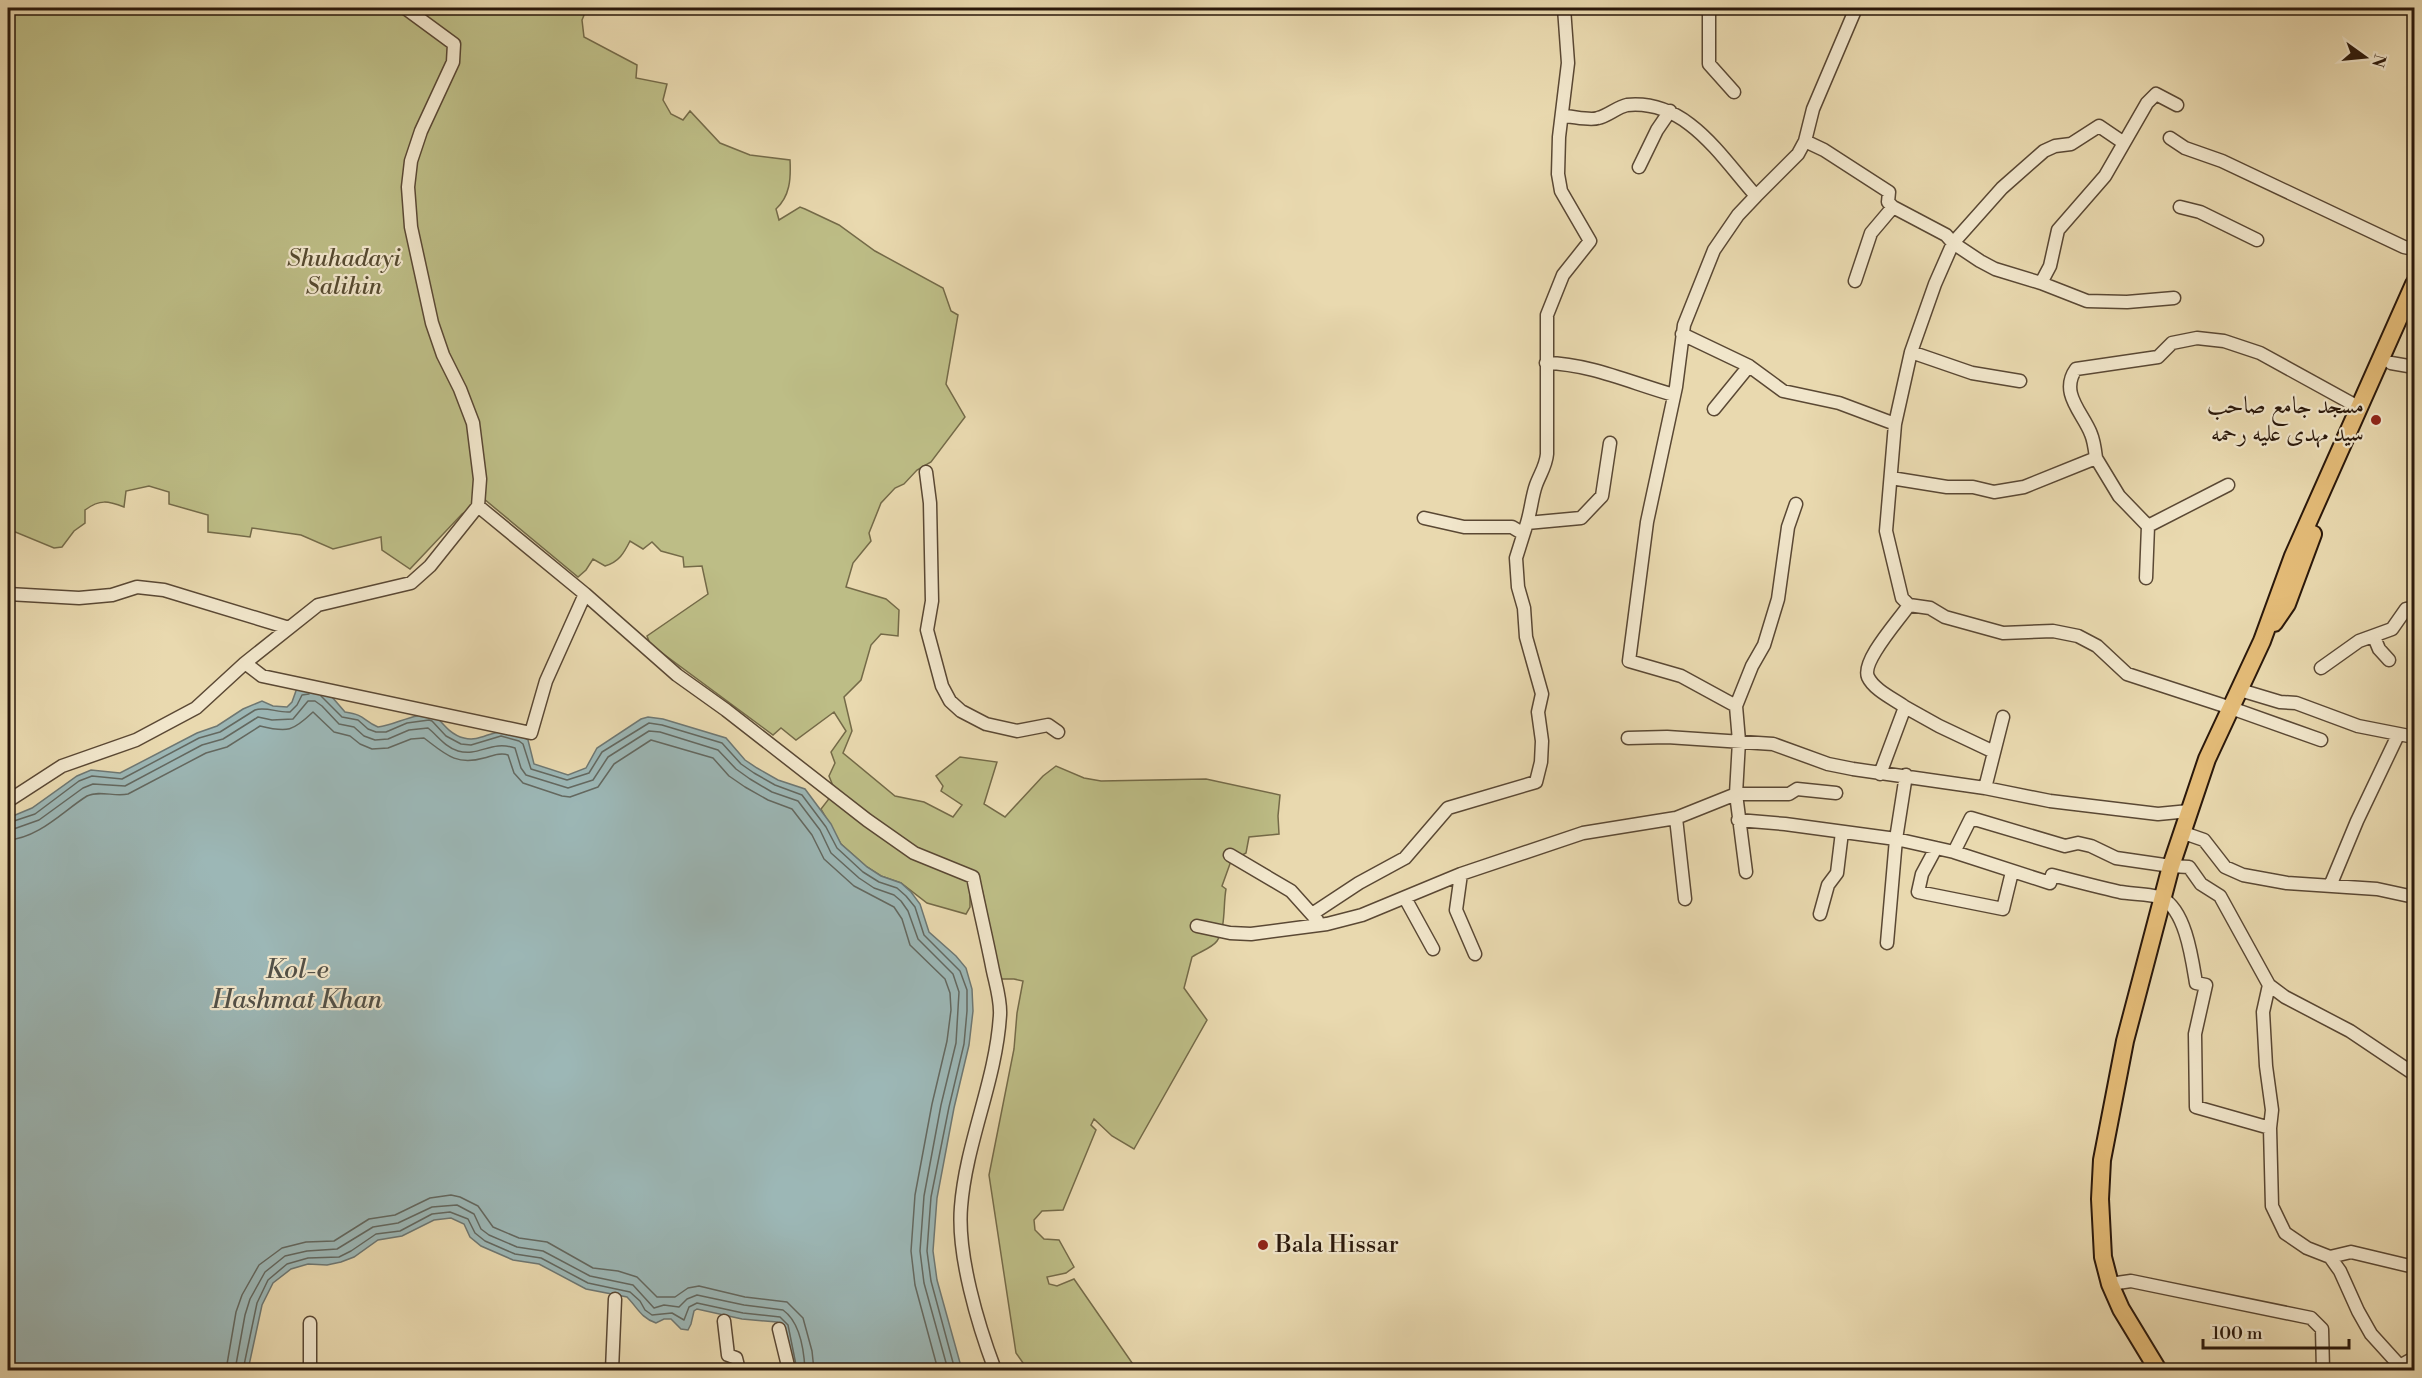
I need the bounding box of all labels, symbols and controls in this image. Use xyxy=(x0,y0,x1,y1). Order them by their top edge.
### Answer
north arrow xyxy=(2335,27,2395,87)
text: N xyxy=(2367,52,2390,70)
park label: Shuhadayi Salihin xyxy=(287,244,401,302)
place label: مسجد جامع صاحب سید مهدی علیه رحمه xyxy=(2207,391,2364,449)
marker: مسجد جامع صاحب سید مهدی علیه رحمه xyxy=(2369,413,2383,427)
water label: Kol-e Hashmat Khan xyxy=(211,954,383,1016)
place label: Bala Hissar xyxy=(1274,1230,1399,1260)
marker: Bala Hissar xyxy=(1256,1238,1270,1252)
scale bar xyxy=(2203,1312,2348,1350)
text: 100 m xyxy=(2212,1322,2263,1345)

